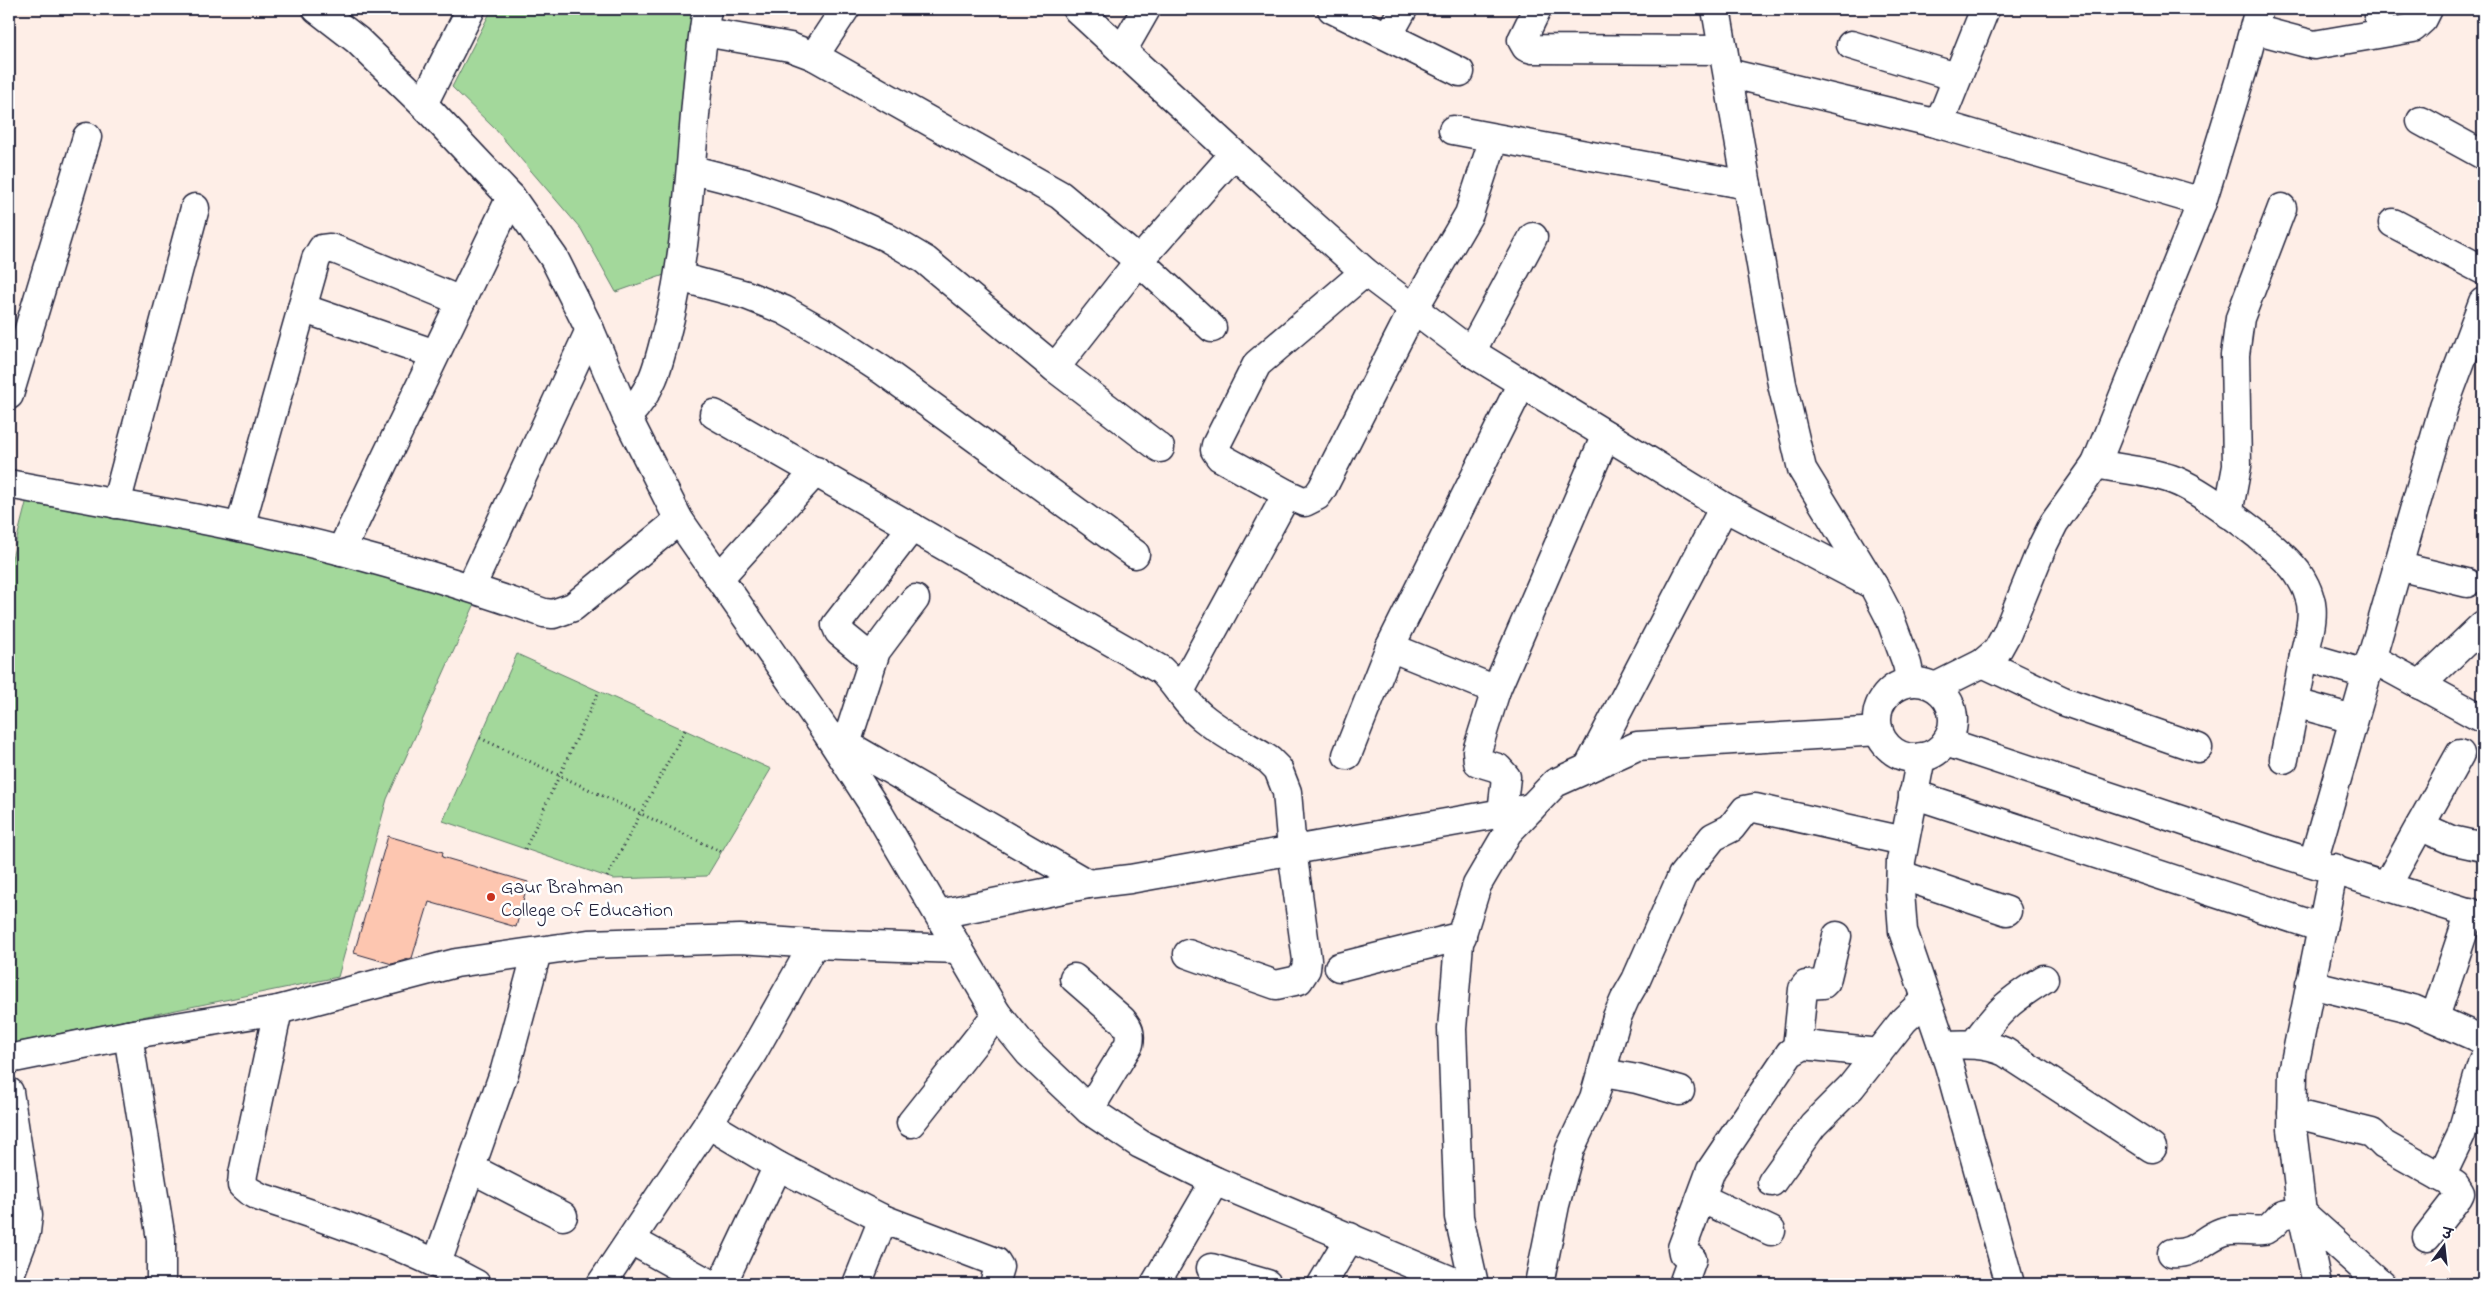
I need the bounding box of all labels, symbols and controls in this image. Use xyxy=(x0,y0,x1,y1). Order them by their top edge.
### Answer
place label: Gaur Brahman College Of Education xyxy=(501,874,673,927)
marker: Gaur Brahman College Of Education xyxy=(485,891,497,903)
north arrow xyxy=(2420,1220,2470,1270)
text: उ xyxy=(2438,1223,2456,1247)

